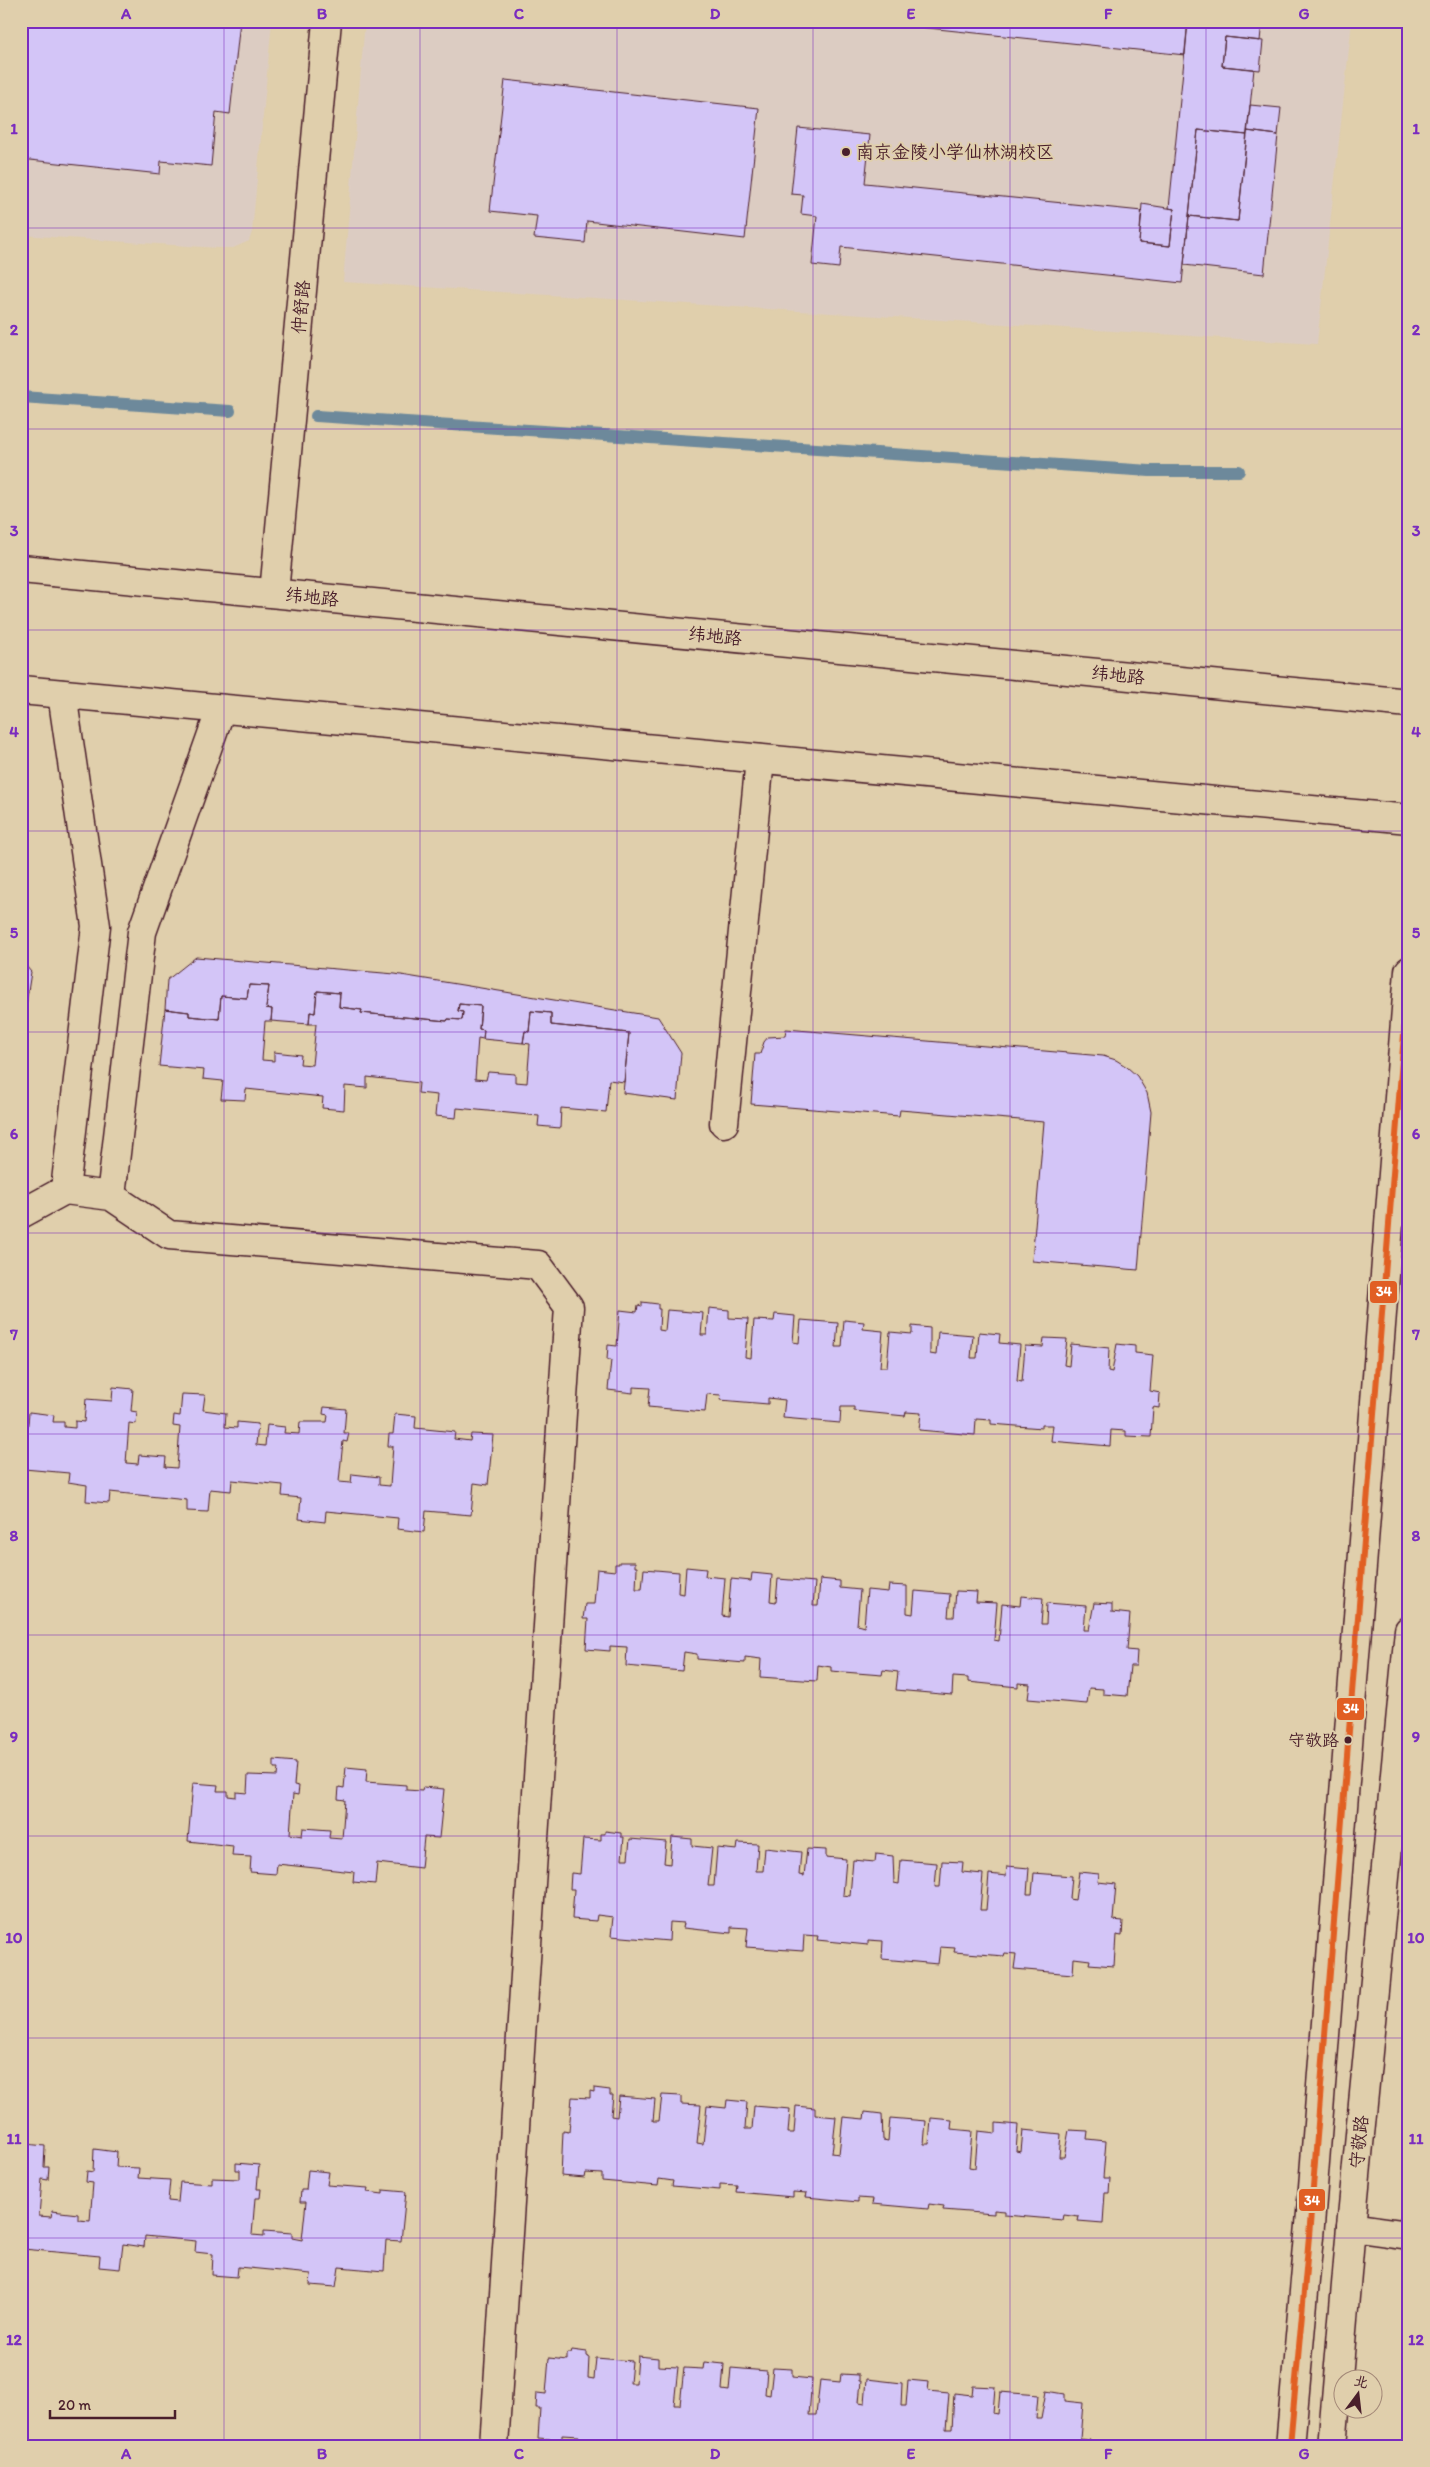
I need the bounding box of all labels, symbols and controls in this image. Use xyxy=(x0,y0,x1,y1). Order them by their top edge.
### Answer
text: A xyxy=(120,4,132,23)
text: B xyxy=(317,4,328,23)
text: C xyxy=(514,4,525,23)
text: D xyxy=(710,4,721,23)
text: E xyxy=(907,4,916,23)
text: F xyxy=(1104,4,1113,23)
text: G xyxy=(1298,4,1310,23)
text: 1 xyxy=(10,119,18,138)
text: 1 xyxy=(1412,119,1420,138)
place label: 南京金陵小学仙林湖校区 xyxy=(856,141,1054,163)
marker: 南京金陵小学仙林湖校区 xyxy=(840,146,852,158)
street label: 仲舒路 xyxy=(288,279,314,335)
text: 2 xyxy=(10,320,19,339)
text: 2 xyxy=(1412,320,1421,339)
text: 3 xyxy=(10,521,19,540)
text: 3 xyxy=(1412,521,1421,540)
street label: 纬地路 xyxy=(284,583,340,611)
street label: 纬地路 xyxy=(687,622,743,650)
street label: 纬地路 xyxy=(1090,661,1146,689)
text: 4 xyxy=(9,722,19,741)
text: 4 xyxy=(1411,722,1421,741)
text: 5 xyxy=(10,923,19,942)
text: 5 xyxy=(1412,923,1421,942)
text: 6 xyxy=(10,1124,19,1143)
text: 6 xyxy=(1412,1124,1421,1143)
line badge: 34 xyxy=(1369,1280,1398,1304)
text: 34 xyxy=(1376,1283,1393,1300)
text: 7 xyxy=(9,1325,18,1344)
text: 7 xyxy=(1411,1325,1420,1344)
text: 8 xyxy=(10,1526,19,1545)
text: 8 xyxy=(1412,1526,1421,1545)
line badge: 34 xyxy=(1336,1697,1365,1721)
text: 34 xyxy=(1343,1700,1360,1717)
text: 9 xyxy=(10,1727,18,1746)
text: 9 xyxy=(1412,1727,1420,1746)
place label: 守敬路 xyxy=(1288,1730,1339,1750)
marker: 守敬路 xyxy=(1343,1735,1353,1745)
text: 10 xyxy=(5,1928,23,1947)
text: 10 xyxy=(1407,1928,1425,1947)
street label: 守敬路 xyxy=(1345,2114,1373,2170)
text: 11 xyxy=(7,2129,22,2148)
text: 11 xyxy=(1409,2129,1424,2148)
line badge: 34 xyxy=(1298,2188,1326,2212)
text: 34 xyxy=(1304,2192,1321,2209)
text: 12 xyxy=(6,2330,23,2349)
text: 12 xyxy=(1408,2330,1425,2349)
north arrow xyxy=(1332,2370,1382,2420)
text: 北 xyxy=(1352,2372,1370,2392)
scale bar xyxy=(50,2387,175,2419)
text: 20 m xyxy=(58,2396,92,2414)
text: A xyxy=(120,2444,132,2463)
text: B xyxy=(317,2444,328,2463)
text: C xyxy=(514,2444,525,2463)
text: D xyxy=(710,2444,721,2463)
text: E xyxy=(907,2444,916,2463)
text: F xyxy=(1104,2444,1113,2463)
text: G xyxy=(1298,2444,1310,2463)

